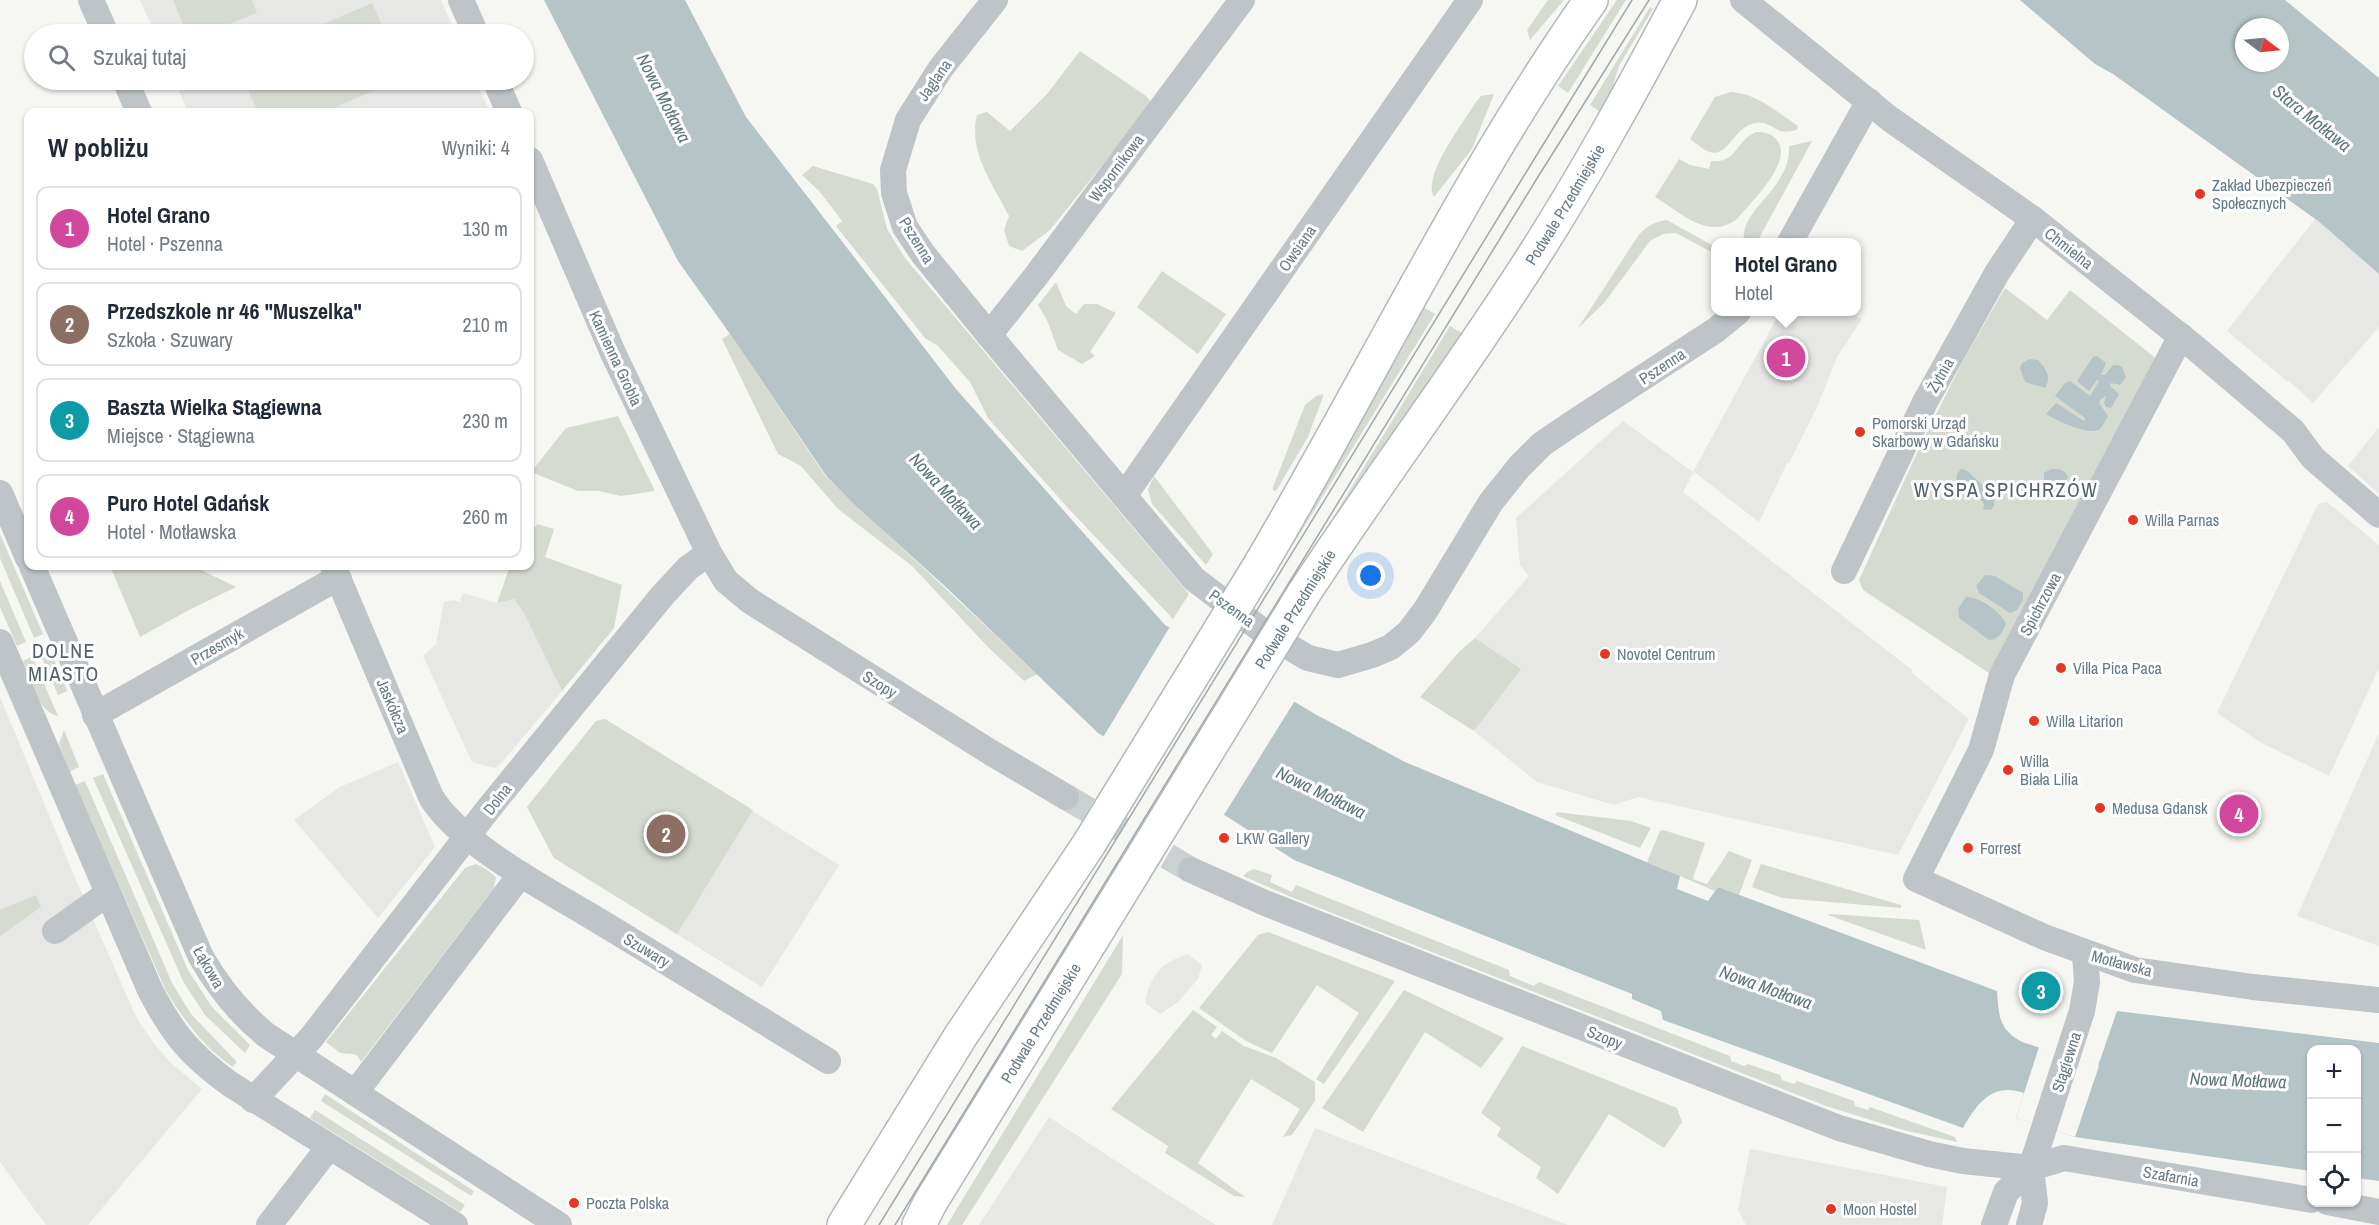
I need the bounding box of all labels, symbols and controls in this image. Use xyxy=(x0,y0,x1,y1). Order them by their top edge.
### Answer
north arrow xyxy=(2235,18,2289,72)
search box xyxy=(24,24,534,90)
icon: search xyxy=(45,41,78,74)
text: Szukaj tutaj xyxy=(93,42,186,72)
water label: Nowa Motława xyxy=(631,49,697,147)
street label: Jaglana xyxy=(912,54,957,105)
water label: Stara Motława xyxy=(2267,79,2357,157)
street label: Wspornikowa xyxy=(1083,129,1149,206)
text: W pobliżu xyxy=(48,130,149,165)
text: Wyniki: 4 xyxy=(442,134,510,161)
street label: Podwale Przedmiejskie xyxy=(1520,140,1610,269)
place label: Zakład Ubezpieczeń Społecznych xyxy=(2212,174,2332,214)
marker: Zakład Ubezpieczeń Społecznych xyxy=(2193,187,2207,201)
text: Hotel Grano xyxy=(107,200,210,230)
street label: Pszenna xyxy=(894,213,940,268)
text: 1 xyxy=(65,215,74,242)
text: 130 m xyxy=(462,215,508,242)
street label: Owsiana xyxy=(1273,220,1321,276)
street label: Chmielna xyxy=(2040,222,2098,274)
text: Hotel · Pszenna xyxy=(107,230,223,257)
popup xyxy=(1711,238,1861,316)
text: Hotel Grano xyxy=(1734,249,1838,279)
text: Hotel xyxy=(1734,279,1773,306)
text: Przedszkole nr 46 "Muszelka" xyxy=(107,296,362,326)
street label: Kamienna Grobla xyxy=(584,307,648,410)
text: 2 xyxy=(65,311,74,338)
text: 210 m xyxy=(462,311,508,338)
text: Szkoła · Szuwary xyxy=(107,326,233,353)
pin: 1 xyxy=(1766,336,1806,380)
street label: Pszenna xyxy=(1635,342,1690,389)
street label: Żytnia xyxy=(1921,353,1959,396)
text: Baszta Wielka Stągiewna xyxy=(107,392,321,422)
text: 3 xyxy=(65,407,74,434)
text: 230 m xyxy=(462,407,508,434)
place label: Pomorski Urząd Skarbowy w Gdańsku xyxy=(1872,412,1999,452)
text: Miejsce · Stągiewna xyxy=(107,422,255,449)
marker: Pomorski Urząd Skarbowy w Gdańsku xyxy=(1853,425,1867,439)
water label: Nowa Motława xyxy=(904,447,988,535)
district label: WYSPA SPICHRZÓW xyxy=(1914,476,2098,503)
text: Puro Hotel Gdańsk xyxy=(107,488,269,518)
text: 4 xyxy=(65,503,74,530)
text: 260 m xyxy=(462,503,508,530)
place label: Willa Parnas xyxy=(2145,509,2219,531)
marker: Willa Parnas xyxy=(2126,513,2140,527)
text: Hotel · Motławska xyxy=(107,518,236,545)
street label: Podwale Przedmiejskie xyxy=(1249,545,1341,673)
your location xyxy=(1356,561,1385,590)
street label: Spichrzowa xyxy=(2014,568,2066,639)
street label: Pszenna xyxy=(1205,584,1260,632)
street label: Przesmyk xyxy=(187,622,248,670)
district label: DOLNE MIASTO xyxy=(28,637,100,687)
place label: Novotel Centrum xyxy=(1617,643,1715,665)
marker: Novotel Centrum xyxy=(1598,647,1612,661)
place label: Villa Pica Paca xyxy=(2073,657,2162,679)
marker: Villa Pica Paca xyxy=(2054,661,2068,675)
street label: Szopy xyxy=(859,665,902,703)
street label: Jaskółcza xyxy=(372,675,415,737)
place label: Willa Litarion xyxy=(2046,710,2123,732)
marker: Willa Litarion xyxy=(2027,714,2041,728)
place label: Willa Biała Lilia xyxy=(2020,750,2079,790)
water label: Nowa Motława xyxy=(1272,760,1370,824)
marker: Willa Biała Lilia xyxy=(2001,763,2015,777)
street label: Dolna xyxy=(478,778,517,819)
pin: 4 xyxy=(2220,792,2258,836)
place label: Medusa Gdansk xyxy=(2112,797,2208,819)
marker: Medusa Gdansk xyxy=(2093,801,2107,815)
pin: 2 xyxy=(646,812,686,856)
place label: LKW Gallery xyxy=(1236,827,1310,849)
marker: LKW Gallery xyxy=(1217,831,1231,845)
place label: Forrest xyxy=(1980,837,2021,859)
marker: Forrest xyxy=(1961,841,1975,855)
street label: Szuwary xyxy=(620,928,675,973)
street label: Łąkowa xyxy=(188,942,230,993)
street label: Motławska xyxy=(2089,944,2155,982)
street label: Podwale Przedmiejskie xyxy=(995,959,1086,1087)
water label: Nowa Motława xyxy=(1716,959,1816,1015)
pin: 3 xyxy=(2022,968,2060,1014)
street label: Szopy xyxy=(1584,1020,1626,1054)
street label: Stągiewna xyxy=(2046,1028,2086,1095)
map controls xyxy=(2307,1045,2361,1207)
button: + xyxy=(2307,1045,2361,1099)
water label: Nowa Motława xyxy=(2189,1066,2287,1094)
button: − xyxy=(2307,1099,2361,1153)
button: locate xyxy=(2307,1153,2361,1207)
street label: Szafarnia xyxy=(2141,1160,2201,1192)
place label: Poczta Polska xyxy=(586,1192,670,1214)
marker: Poczta Polska xyxy=(567,1196,581,1210)
place label: Moon Hostel xyxy=(1843,1198,1917,1220)
marker: Moon Hostel xyxy=(1824,1202,1838,1216)

